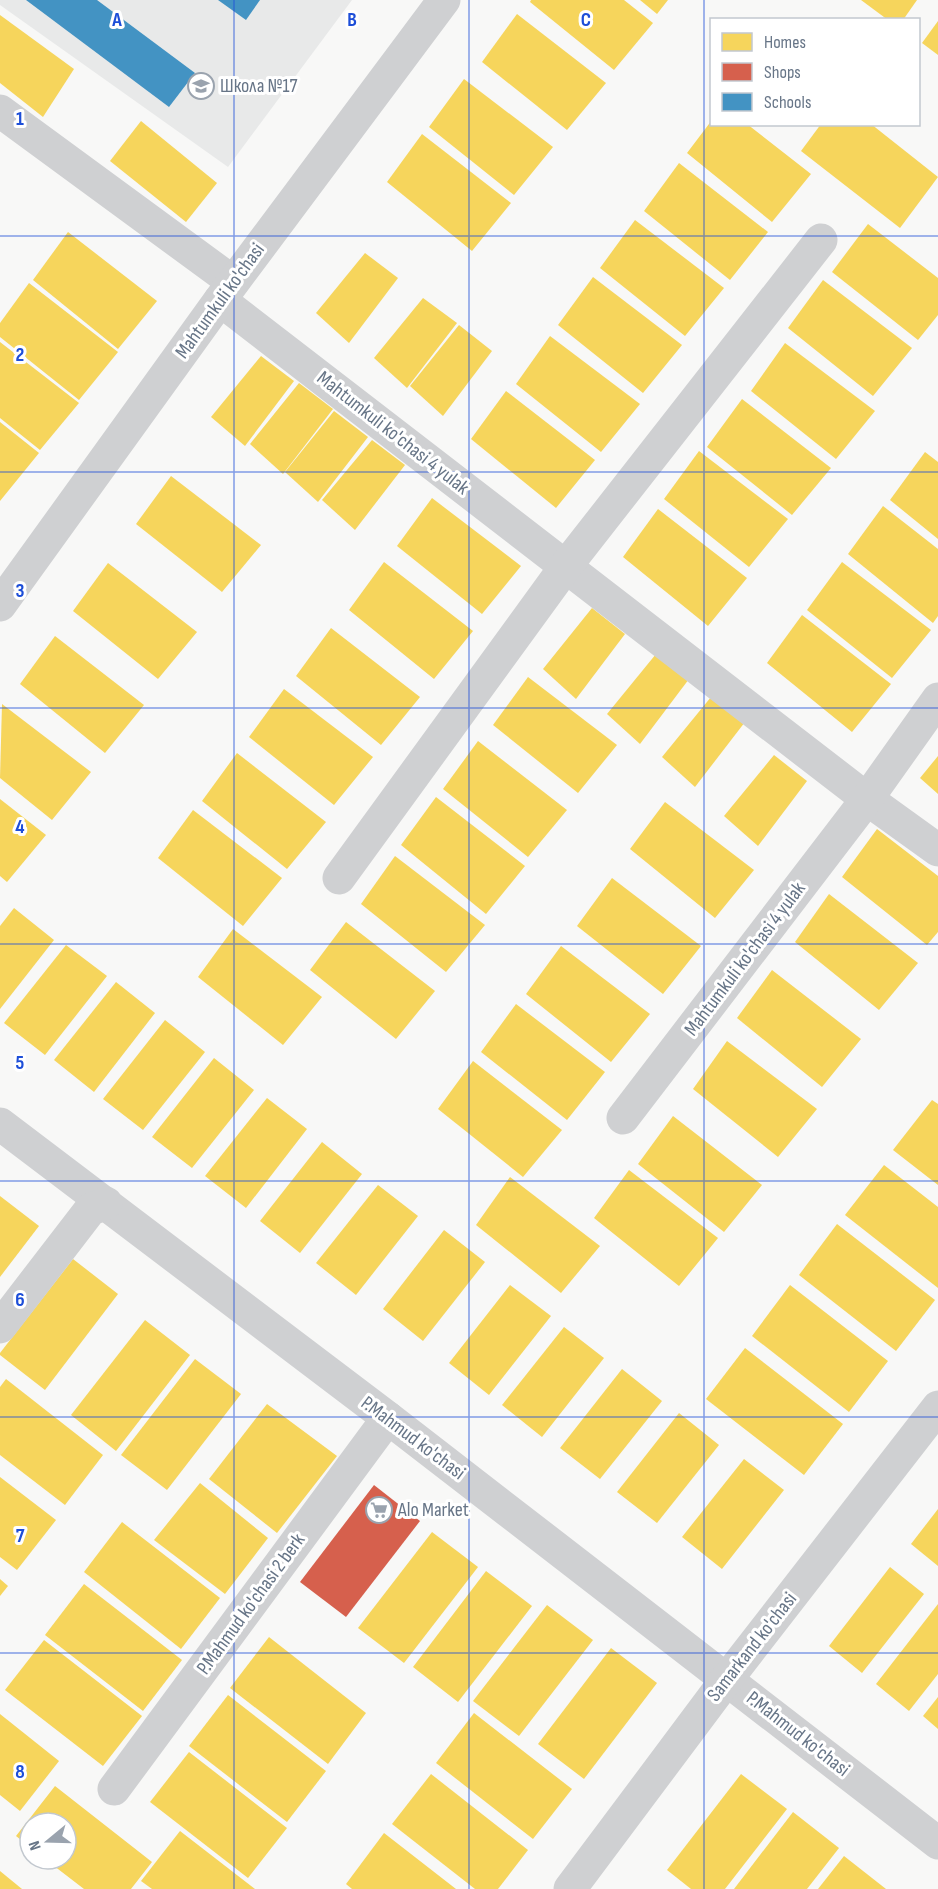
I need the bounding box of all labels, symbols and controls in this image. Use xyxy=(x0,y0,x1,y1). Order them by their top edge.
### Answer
text: A xyxy=(111,8,122,32)
text: B xyxy=(347,8,357,32)
text: C xyxy=(581,8,591,32)
legend xyxy=(710,18,920,126)
text: Homes xyxy=(764,32,806,53)
text: Shops xyxy=(764,62,801,83)
school or university icon: Школа №17 xyxy=(186,71,216,101)
place label: Школа №17 xyxy=(220,74,298,98)
text: Schools xyxy=(764,92,811,113)
text: 1 xyxy=(16,107,24,131)
street label: Mahtumkuli ko'chasi xyxy=(170,239,270,363)
text: 2 xyxy=(16,343,24,367)
street label: Mahtumkuli ko'chasi 4 yulak xyxy=(312,366,474,500)
text: 3 xyxy=(16,579,25,603)
text: 4 xyxy=(15,815,25,839)
street label: Mahtumkuli ko'chasi 4 yulak xyxy=(679,877,811,1041)
text: 5 xyxy=(16,1051,25,1075)
text: 6 xyxy=(15,1288,25,1312)
street label: P.Mahmud ko'chasi xyxy=(356,1391,470,1485)
supermarket icon: Alo Market xyxy=(364,1495,394,1525)
place label: Alo Market xyxy=(397,1498,469,1522)
text: 7 xyxy=(16,1524,25,1548)
street label: P.Mahmud ko'chasi 2 berk xyxy=(192,1528,310,1679)
street label: Samarkand ko'chasi xyxy=(702,1588,802,1706)
street label: P.Mahmud ko'chasi xyxy=(742,1686,854,1782)
text: 8 xyxy=(15,1760,25,1784)
north arrow xyxy=(18,1811,78,1871)
text: N xyxy=(25,1838,46,1853)

